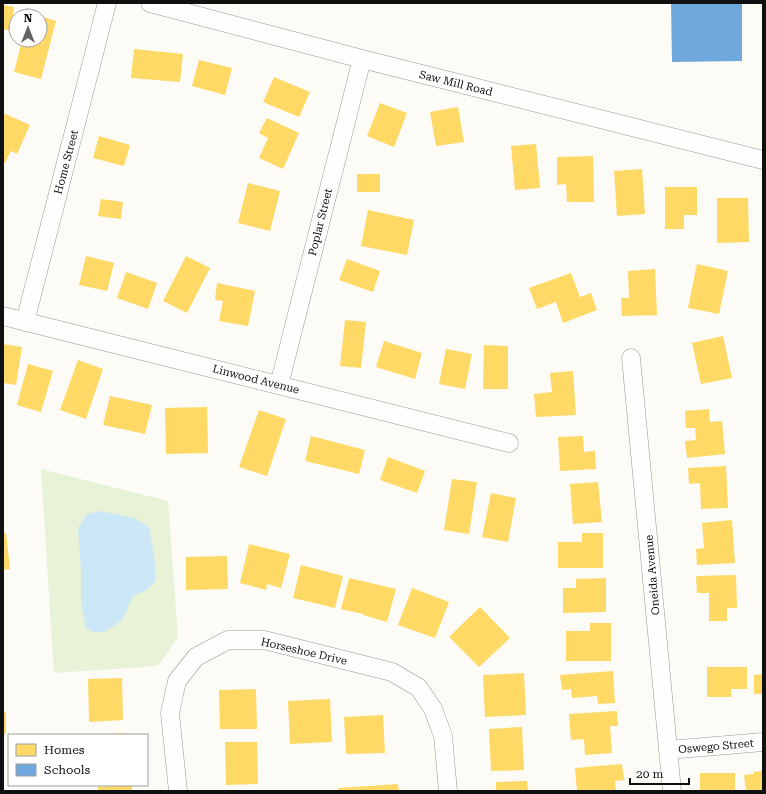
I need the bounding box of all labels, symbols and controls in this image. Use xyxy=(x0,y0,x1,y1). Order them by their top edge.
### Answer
north arrow xyxy=(8,8,48,48)
text: N xyxy=(24,12,33,25)
street label: Saw Mill Road xyxy=(418,68,494,99)
street label: Home Street xyxy=(52,128,81,196)
street label: Poplar Street xyxy=(306,187,335,257)
street label: Linwood Avenue xyxy=(211,362,301,397)
street label: Oneida Avenue xyxy=(643,534,662,616)
street label: Horseshoe Drive xyxy=(259,635,348,668)
legend xyxy=(8,734,148,786)
street label: Oswego Street xyxy=(678,737,754,756)
text: Homes xyxy=(44,743,85,757)
scale bar xyxy=(630,760,689,786)
text: Schools xyxy=(44,763,91,777)
text: 20 m xyxy=(636,767,663,781)

